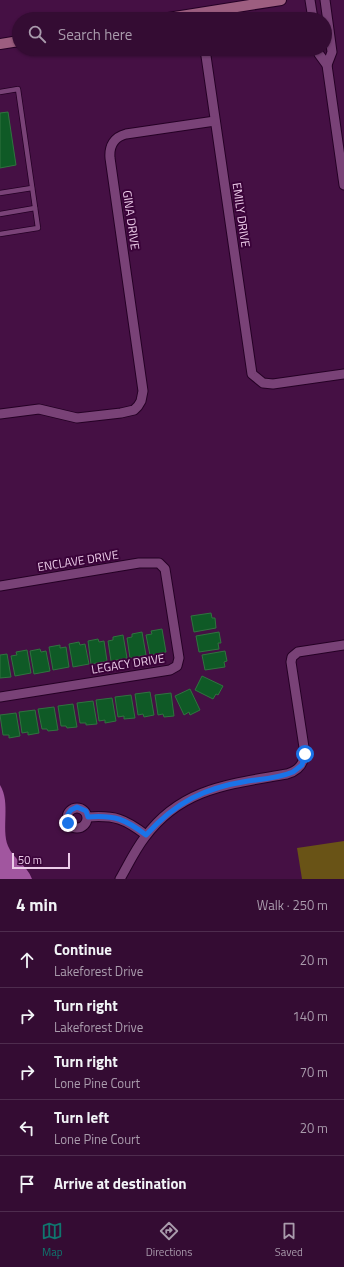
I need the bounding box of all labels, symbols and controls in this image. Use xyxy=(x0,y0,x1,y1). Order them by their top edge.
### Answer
search box xyxy=(12,12,332,56)
icon: search xyxy=(26,23,48,45)
text: Search here xyxy=(58,23,132,46)
street label: EMILY DRIVE xyxy=(228,181,255,249)
street label: GINA DRIVE xyxy=(118,189,145,251)
street label: ENCLAVE DRIVE xyxy=(36,545,120,576)
street label: LEGACY DRIVE xyxy=(90,648,166,679)
route start xyxy=(296,745,314,763)
route end xyxy=(59,814,77,832)
scale bar xyxy=(12,851,70,870)
text: 50 m xyxy=(18,852,42,868)
text: 4 min xyxy=(16,892,57,918)
text: Walk · 250 m xyxy=(257,895,328,915)
text: Continue xyxy=(54,938,112,961)
icon: ahead xyxy=(16,949,38,971)
text: 20 m xyxy=(300,950,328,970)
text: Lakeforest Drive xyxy=(54,961,143,981)
text: Turn right xyxy=(54,994,118,1017)
icon: right xyxy=(16,1005,38,1027)
text: 140 m xyxy=(292,1006,328,1026)
text: Lakeforest Drive xyxy=(54,1017,143,1037)
text: Turn right xyxy=(54,1050,118,1073)
icon: right xyxy=(16,1061,38,1083)
text: 70 m xyxy=(300,1062,328,1082)
text: Lone Pine Court xyxy=(54,1073,140,1093)
text: Turn left xyxy=(54,1106,109,1129)
icon: left xyxy=(16,1117,38,1139)
text: 20 m xyxy=(300,1118,328,1138)
text: Lone Pine Court xyxy=(54,1129,140,1149)
text: Arrive at destination xyxy=(54,1172,187,1195)
icon: arrive xyxy=(16,1173,38,1195)
tab: Map xyxy=(41,1220,63,1260)
tab: Directions xyxy=(146,1220,192,1260)
tab: Saved xyxy=(275,1220,303,1260)

